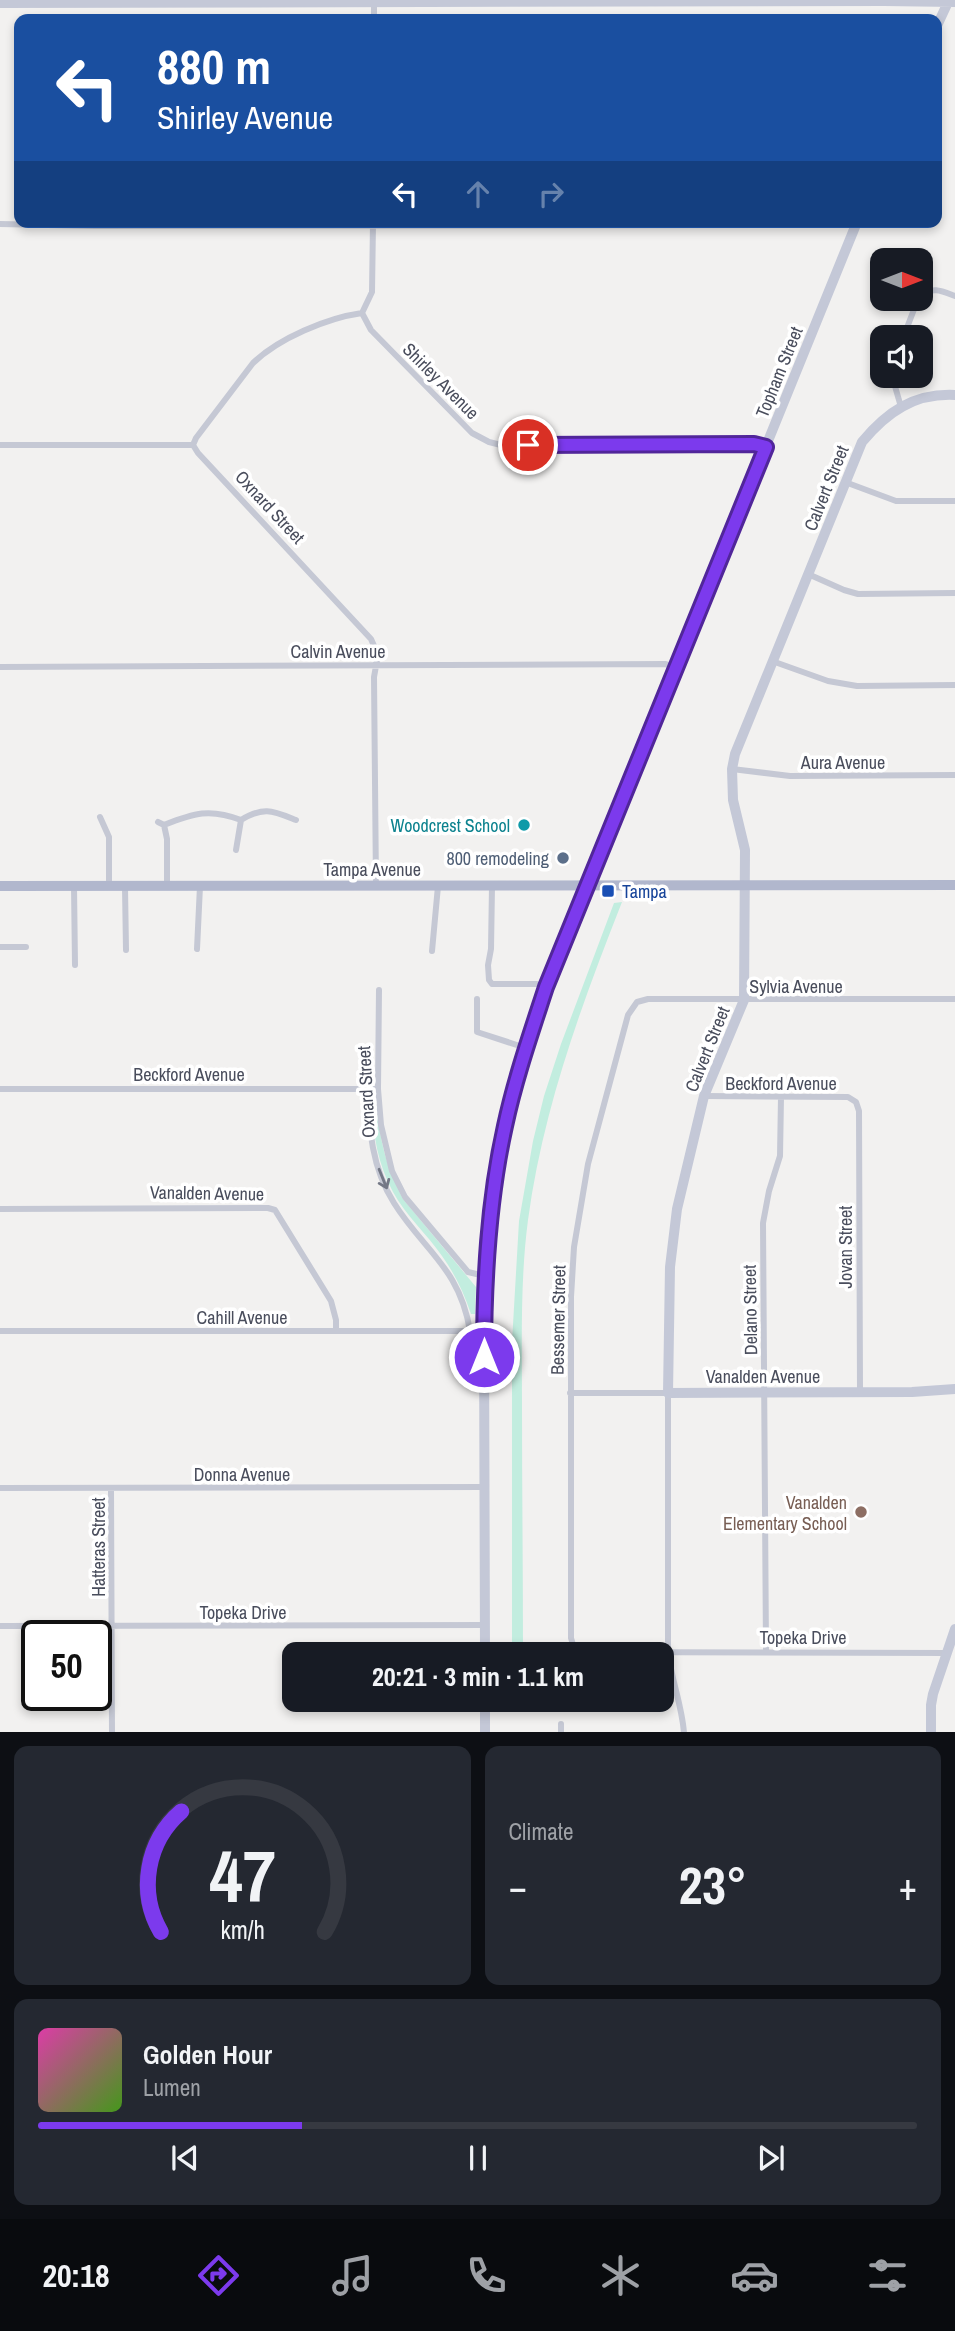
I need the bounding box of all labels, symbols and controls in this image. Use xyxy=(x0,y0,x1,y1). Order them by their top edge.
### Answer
text: 880 m xyxy=(157,33,271,99)
icon: left xyxy=(42,42,133,133)
text: Shirley Avenue xyxy=(157,96,333,139)
icon: left xyxy=(386,175,424,213)
icon: ahead xyxy=(459,175,497,213)
icon: right xyxy=(532,175,570,213)
north arrow xyxy=(870,248,933,312)
map controls xyxy=(870,248,933,388)
street label: Topham Street xyxy=(749,323,809,421)
button: sound xyxy=(870,325,933,388)
street label: Shirley Avenue xyxy=(397,337,485,425)
pin xyxy=(498,415,558,475)
icon: arrive xyxy=(509,426,547,464)
street label: Calvert Street xyxy=(798,441,854,535)
street label: Oxnard Street xyxy=(230,465,310,549)
street label: Calvin Avenue xyxy=(291,639,385,664)
street label: Aura Avenue xyxy=(800,750,885,775)
place label: Woodcrest School xyxy=(390,813,510,838)
marker: Woodcrest School xyxy=(516,817,532,833)
place label: 800 remodeling xyxy=(446,846,550,871)
marker: 800 remodeling xyxy=(555,850,571,866)
street label: Tampa Avenue xyxy=(323,857,421,882)
place label: Tampa xyxy=(622,879,667,904)
marker: Tampa xyxy=(600,883,616,899)
street label: Sylvia Avenue xyxy=(749,974,843,999)
street label: Calvert Street xyxy=(679,1002,735,1096)
street label: Oxnard Street xyxy=(351,1045,381,1139)
street label: Beckford Avenue xyxy=(133,1062,245,1087)
street label: Beckford Avenue xyxy=(725,1071,837,1096)
one-way arrow xyxy=(377,1168,390,1189)
street label: Vanalden Avenue xyxy=(150,1180,264,1206)
street label: Jovan Street xyxy=(833,1206,858,1288)
street label: Bessemer Street xyxy=(545,1265,571,1375)
street label: Delano Street xyxy=(737,1265,763,1355)
street label: Cahill Avenue xyxy=(197,1305,287,1330)
position arrow xyxy=(447,1320,521,1394)
street label: Vanalden Avenue xyxy=(706,1364,820,1389)
street label: Donna Avenue xyxy=(194,1462,290,1487)
place label: Vanalden Elementary School xyxy=(723,1490,847,1536)
street label: Hatteras Street xyxy=(86,1497,111,1597)
marker: Vanalden Elementary School xyxy=(853,1504,869,1520)
street label: Topeka Drive xyxy=(200,1600,286,1625)
speed limit sign: 50 xyxy=(21,1620,112,1711)
street label: Topeka Drive xyxy=(760,1625,846,1650)
text: 20:21 · 3 min · 1.1 km xyxy=(372,1659,584,1694)
text: Climate xyxy=(509,1816,573,1847)
text: 47 xyxy=(209,1827,275,1925)
text: 23° xyxy=(679,1850,747,1920)
text: − xyxy=(509,1861,527,1912)
text: + xyxy=(899,1861,917,1912)
text: km/h xyxy=(220,1912,264,1946)
text: Golden Hour xyxy=(143,2037,272,2072)
text: Lumen xyxy=(143,2072,201,2103)
icon: previous xyxy=(166,2139,204,2177)
icon: pause xyxy=(459,2139,497,2177)
icon: next xyxy=(752,2139,790,2177)
icon: directions xyxy=(194,2251,243,2300)
icon: music xyxy=(328,2251,377,2300)
icon: phone xyxy=(462,2251,511,2300)
icon: climate xyxy=(596,2251,645,2300)
icon: car xyxy=(730,2251,779,2300)
icon: filters xyxy=(863,2251,912,2300)
text: 20:18 xyxy=(42,2254,110,2297)

